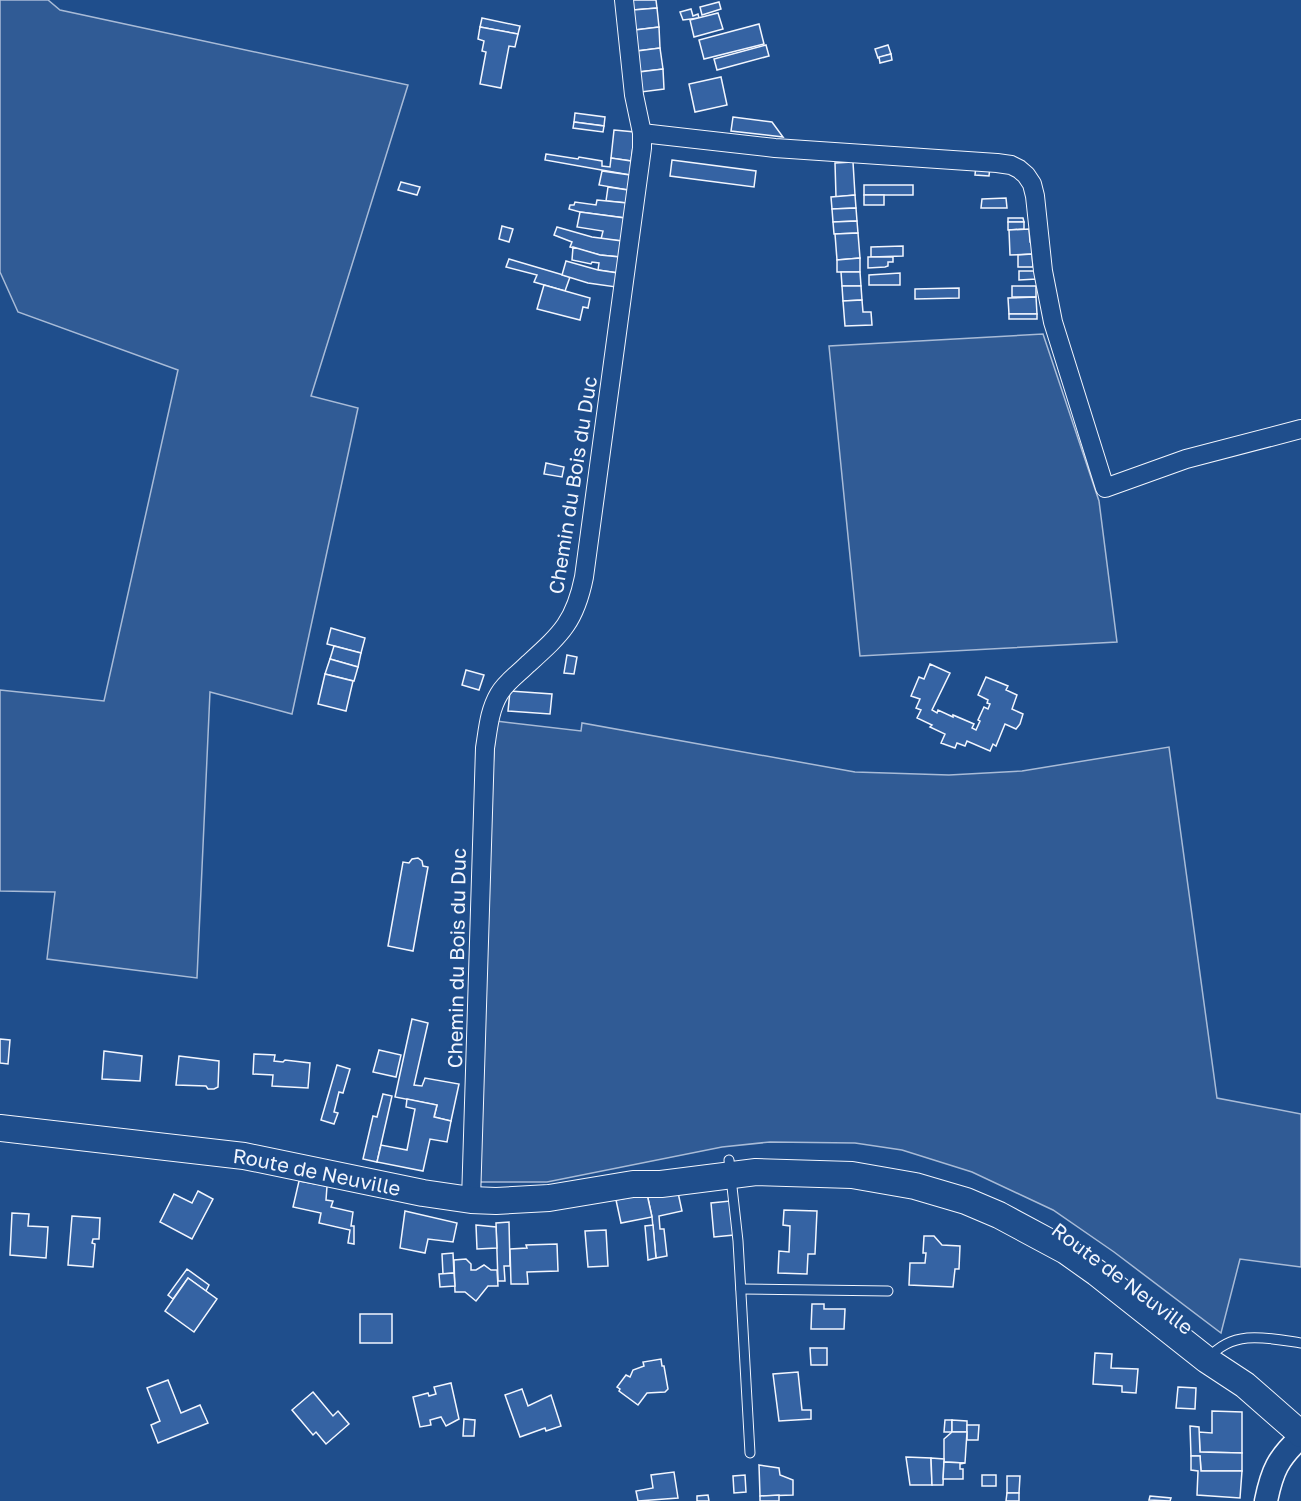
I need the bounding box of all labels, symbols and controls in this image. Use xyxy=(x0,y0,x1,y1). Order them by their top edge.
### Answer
street label: Chemin du Bois du Duc xyxy=(543,374,601,596)
street label: Chemin du Bois du Duc xyxy=(442,848,470,1068)
street label: Route de Neuville xyxy=(232,1143,403,1200)
street label: Route de Neuville xyxy=(1048,1217,1198,1339)

